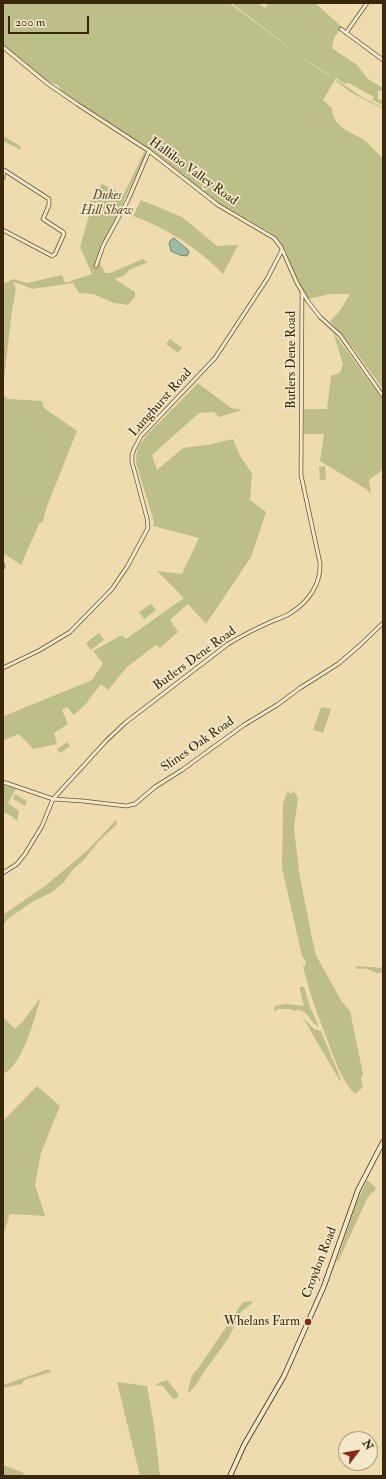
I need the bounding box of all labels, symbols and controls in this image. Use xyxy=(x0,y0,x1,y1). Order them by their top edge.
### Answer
scale bar xyxy=(10,8,91,34)
text: 200 m xyxy=(15,15,45,30)
street label: Halliloo Valley Road xyxy=(146,135,240,209)
park label: Dukes Hill Shaw xyxy=(81,188,133,219)
street label: Butlers Dene Road xyxy=(284,311,300,409)
street label: Lunghurst Road xyxy=(126,366,196,440)
street label: Butlers Dene Road xyxy=(151,624,239,694)
street label: Slines Oak Road xyxy=(159,714,237,776)
street label: Croydon Road xyxy=(299,1225,341,1301)
place label: Whelans Farm xyxy=(224,1314,300,1330)
marker: Whelans Farm xyxy=(303,1317,313,1327)
north arrow xyxy=(338,1431,378,1471)
text: N xyxy=(360,1437,376,1453)

